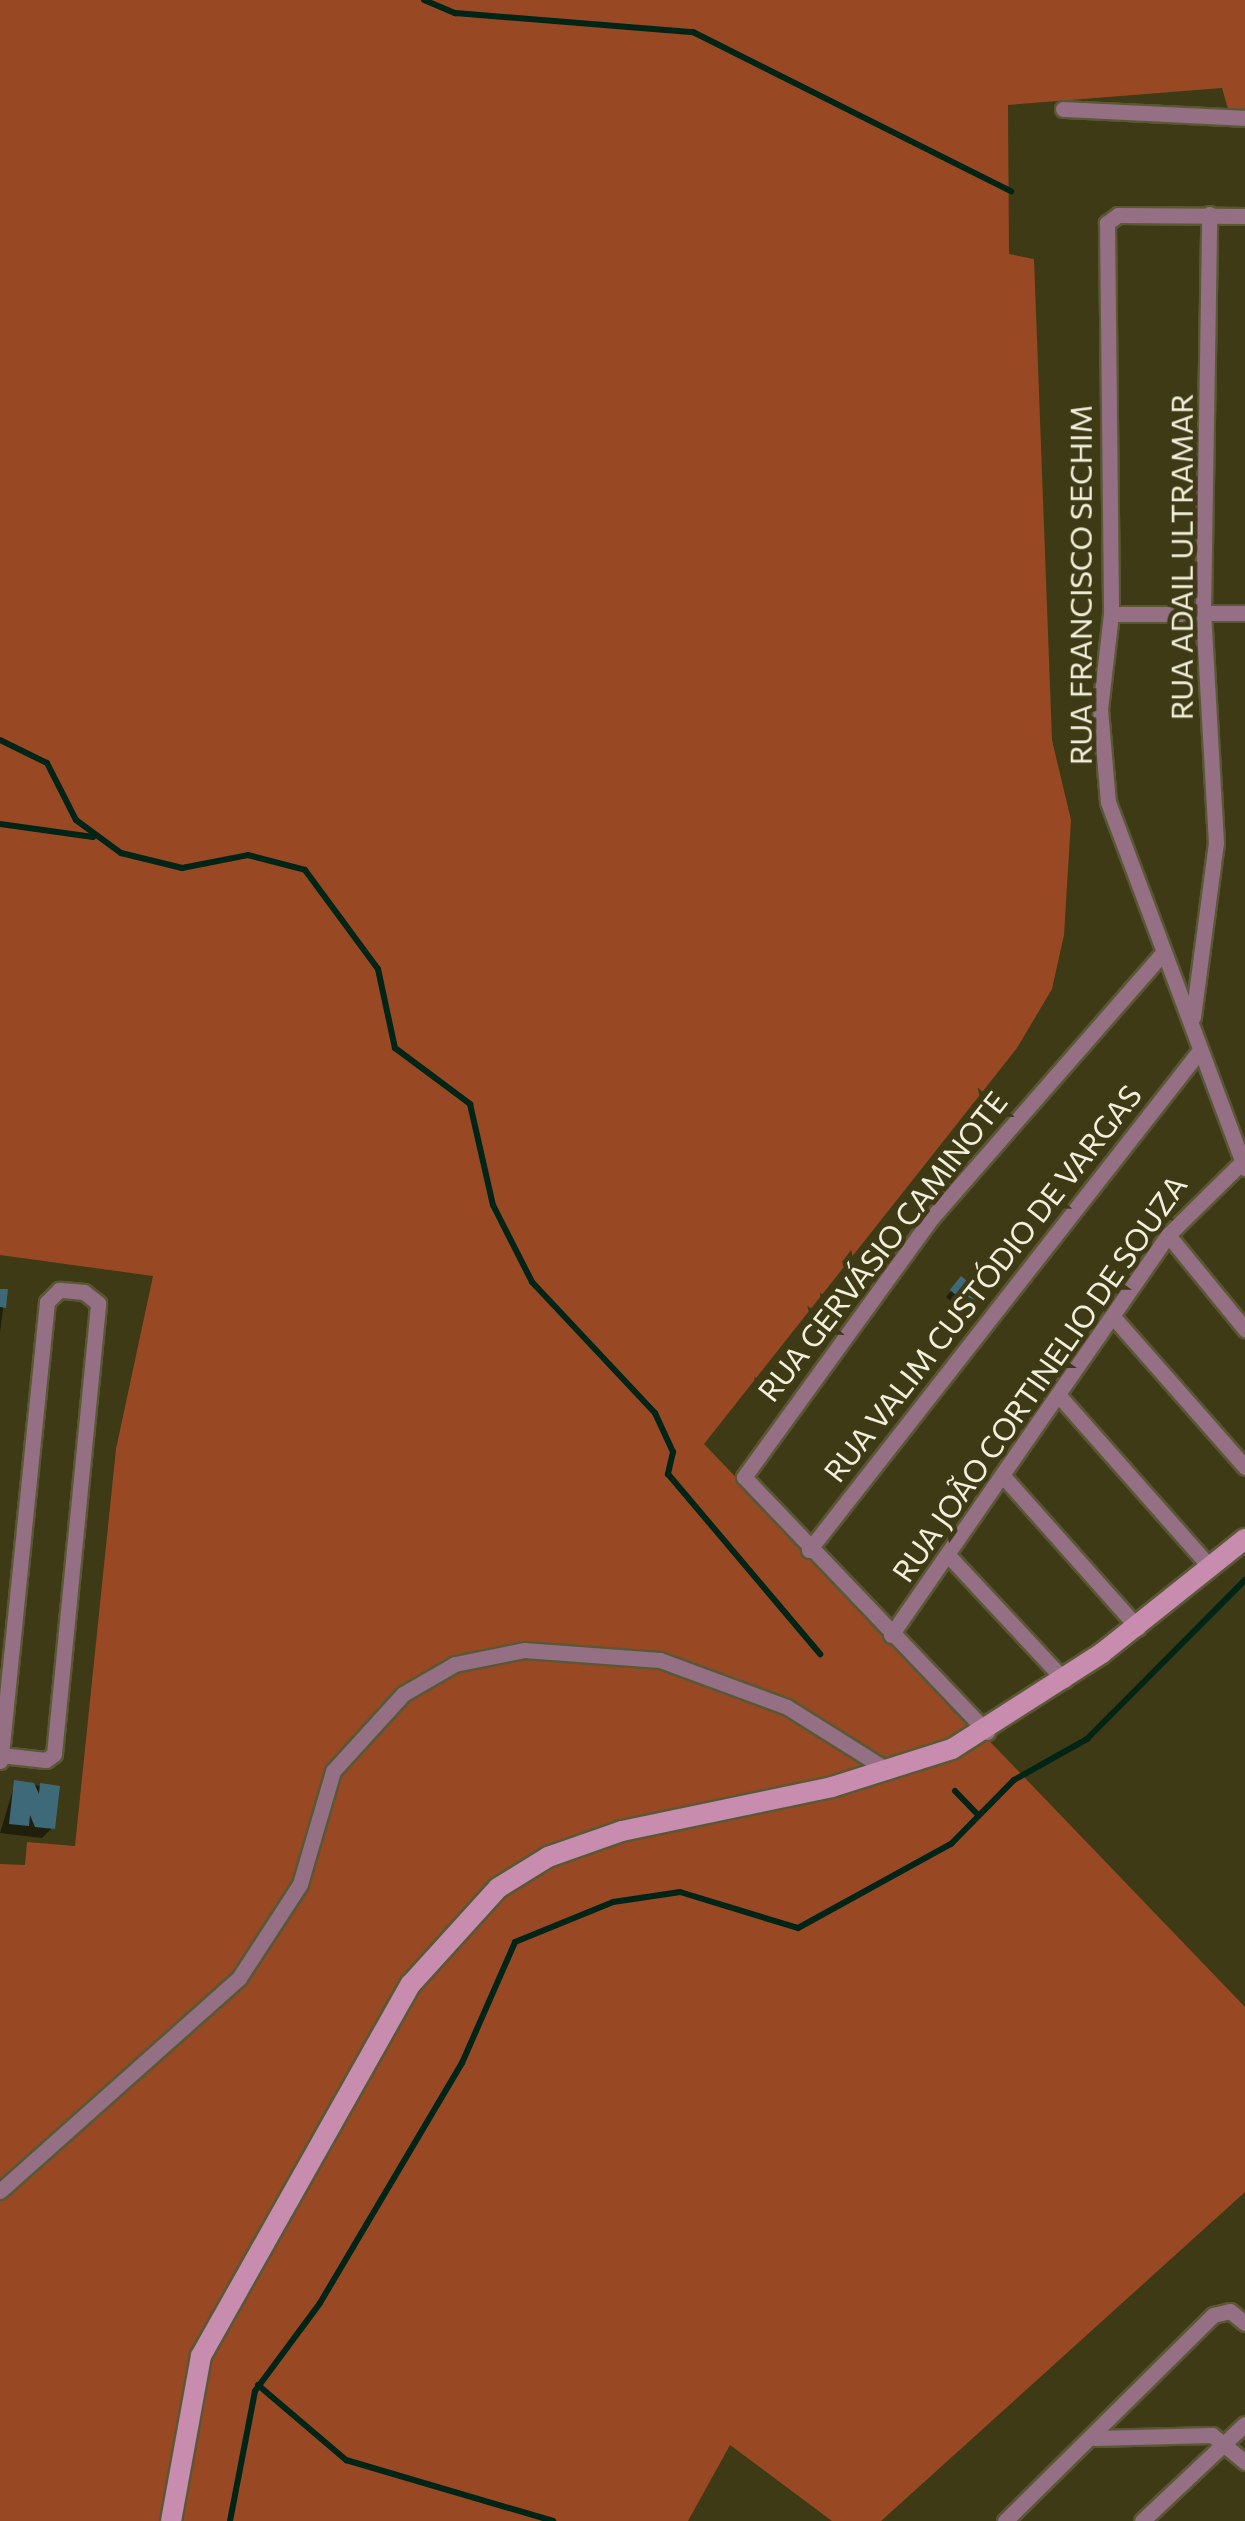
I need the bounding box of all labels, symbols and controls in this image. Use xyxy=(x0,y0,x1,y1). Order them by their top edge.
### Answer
street label: RUA ADAIL ULTRAMAR xyxy=(1163,394,1199,720)
street label: RUA FRANCISCO SECHIM xyxy=(1062,405,1098,765)
street label: RUA VALIM CUSTÓDIO DE VARGAS xyxy=(816,1077,1148,1489)
street label: RUA GERVÁSIO CAMINOTE xyxy=(750,1084,1014,1408)
street label: RUA JOÃO CORTINELIO DE SOUZA xyxy=(884,1168,1194,1588)

